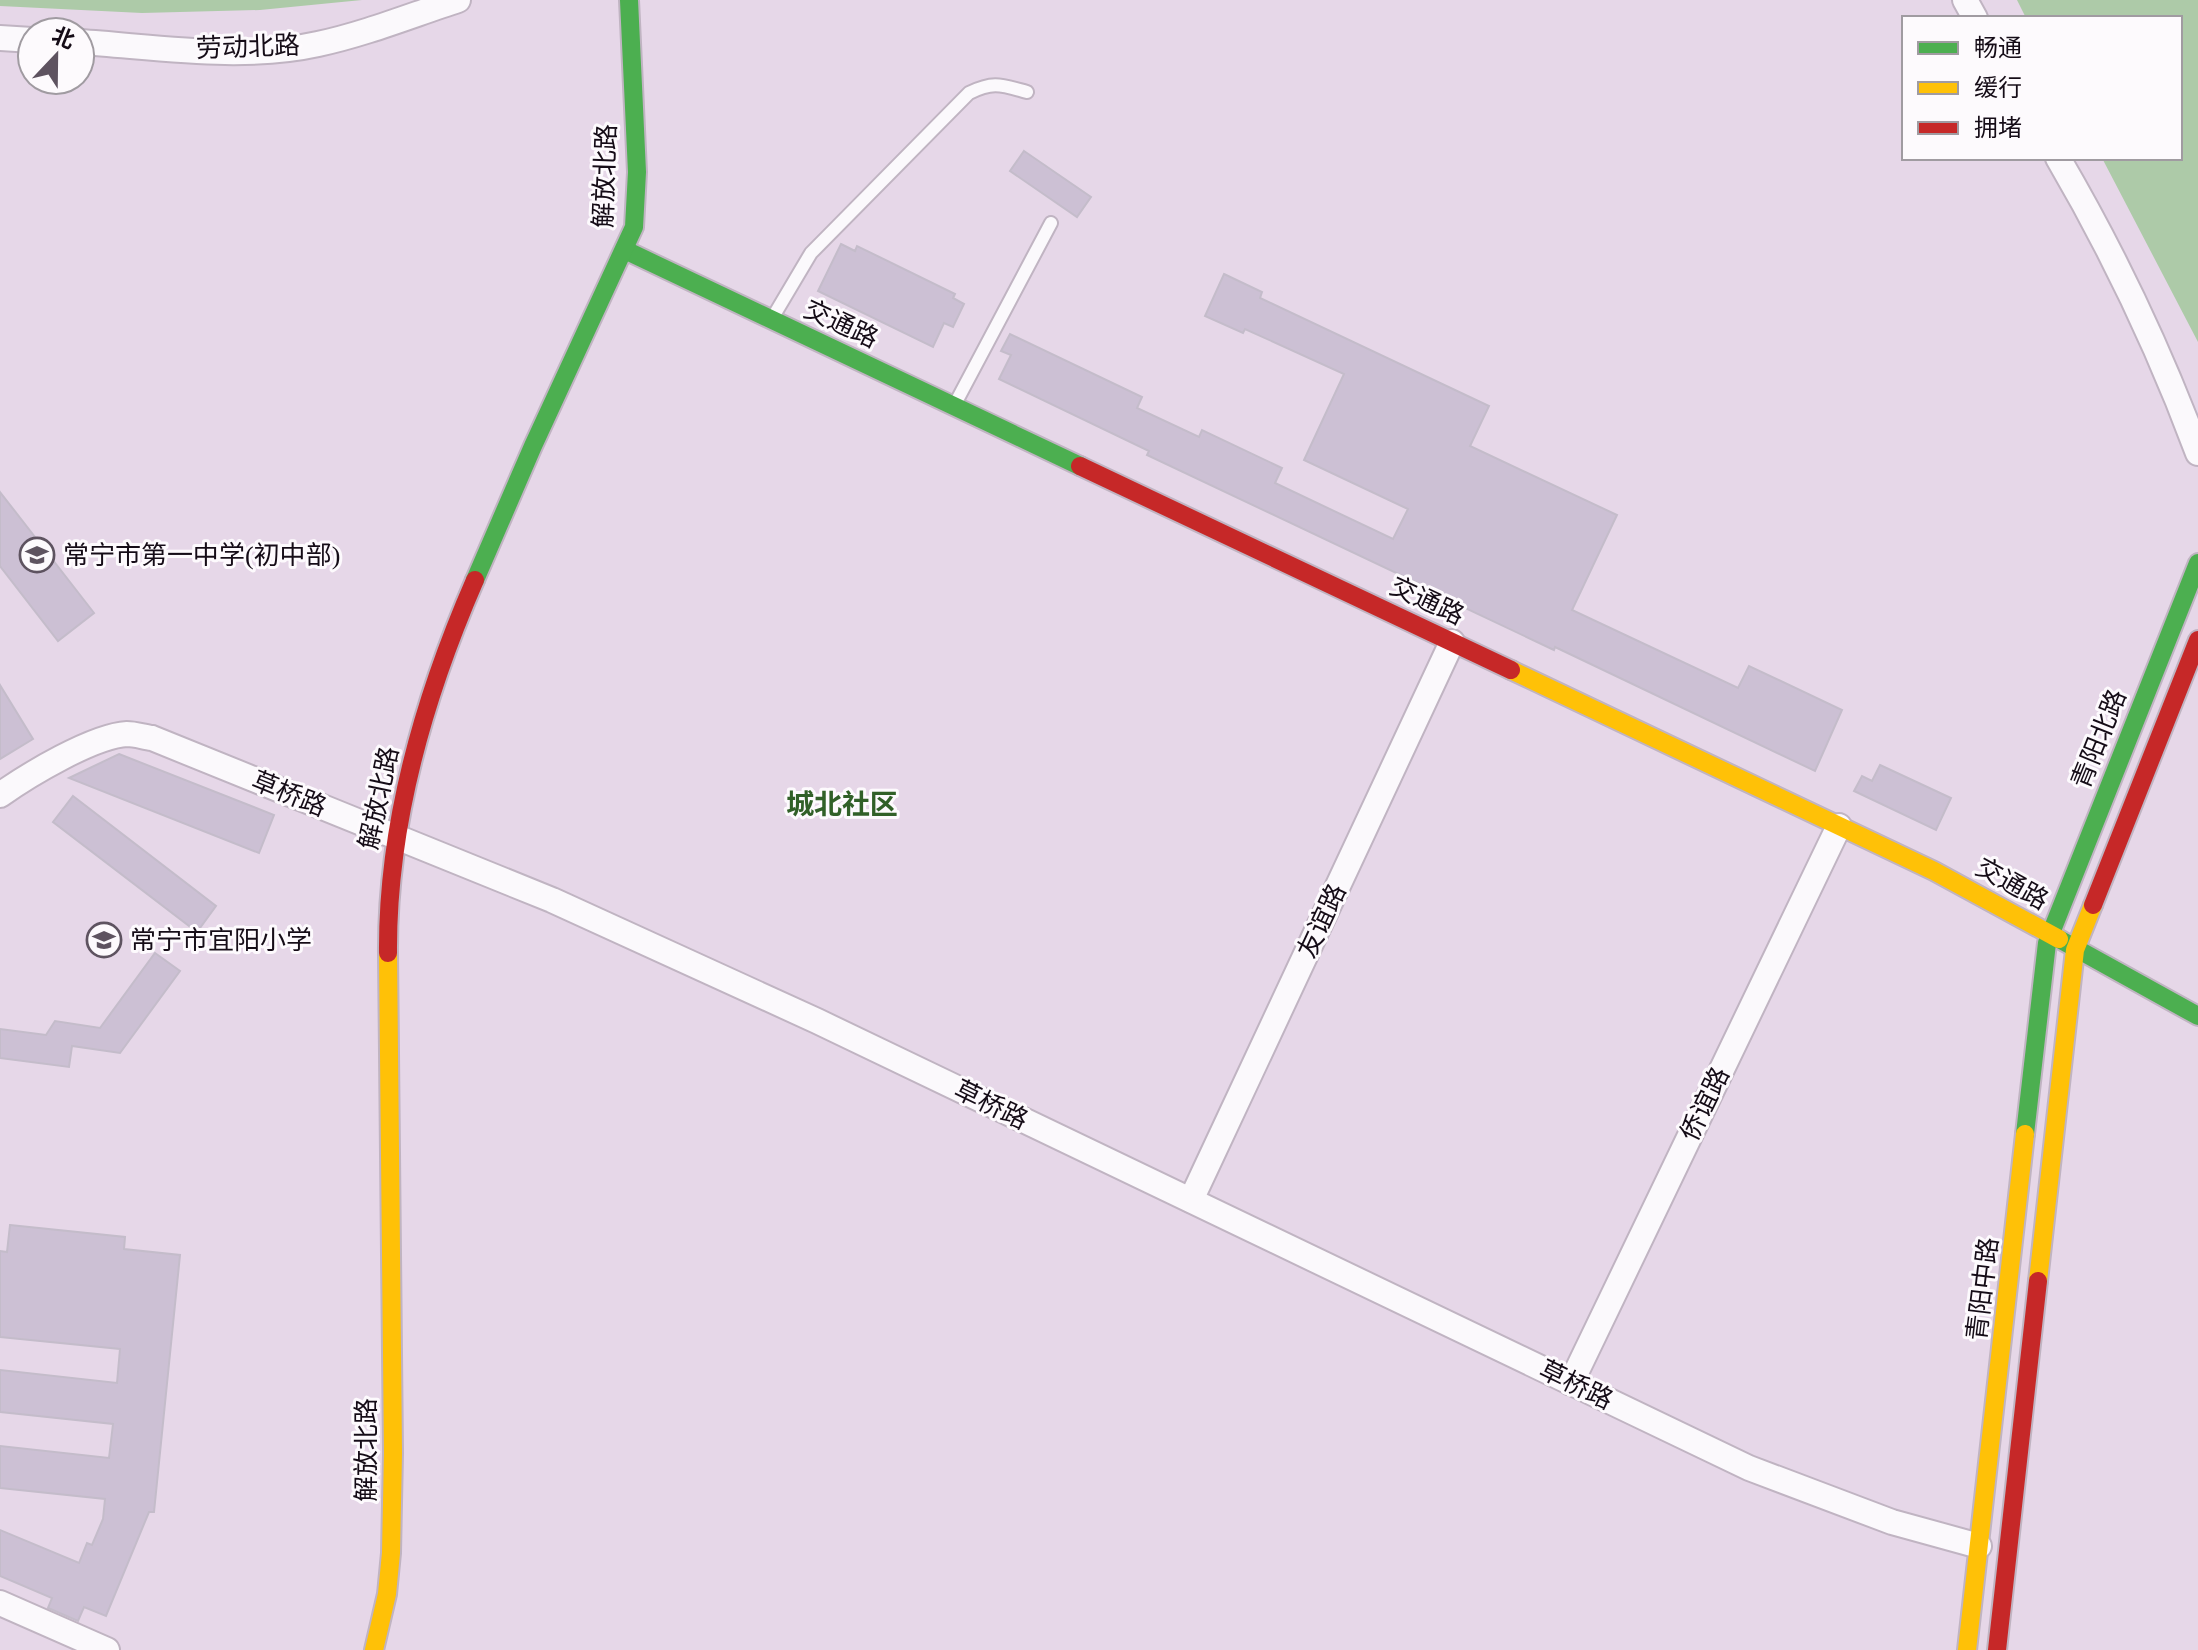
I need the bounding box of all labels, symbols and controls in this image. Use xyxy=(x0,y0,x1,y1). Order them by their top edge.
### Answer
north arrow xyxy=(16,16,96,96)
legend xyxy=(1902,16,2182,160)
text: 北 xyxy=(48,22,78,54)
street label: 劳动北路 xyxy=(196,31,300,63)
text: 畅通 xyxy=(1974,35,2022,61)
text: 缓行 xyxy=(1974,75,2022,101)
text: 拥堵 xyxy=(1974,115,2022,141)
street label: 解放北路 xyxy=(589,124,621,228)
street label: 交通路 xyxy=(800,294,882,354)
school or university icon: 常宁市第一中学(初中部) xyxy=(18,536,56,574)
place label: 常宁市第一中学(初中部) xyxy=(63,541,340,570)
street label: 交通路 xyxy=(1386,571,1468,631)
street label: 青阳北路 xyxy=(2066,685,2132,793)
street label: 解放北路 xyxy=(354,744,404,852)
street label: 草桥路 xyxy=(247,766,331,822)
district label: 城北社区 xyxy=(786,789,898,820)
street label: 交通路 xyxy=(1971,852,2053,916)
street label: 友谊路 xyxy=(1292,880,1352,962)
school or university icon: 常宁市宜阳小学 xyxy=(85,921,123,959)
place label: 常宁市宜阳小学 xyxy=(130,926,312,955)
street label: 侨谊路 xyxy=(1675,1063,1735,1145)
street label: 草桥路 xyxy=(950,1075,1032,1135)
street label: 青阳中路 xyxy=(1962,1236,2004,1342)
street label: 草桥路 xyxy=(1535,1355,1617,1415)
street label: 解放北路 xyxy=(352,1398,381,1502)

